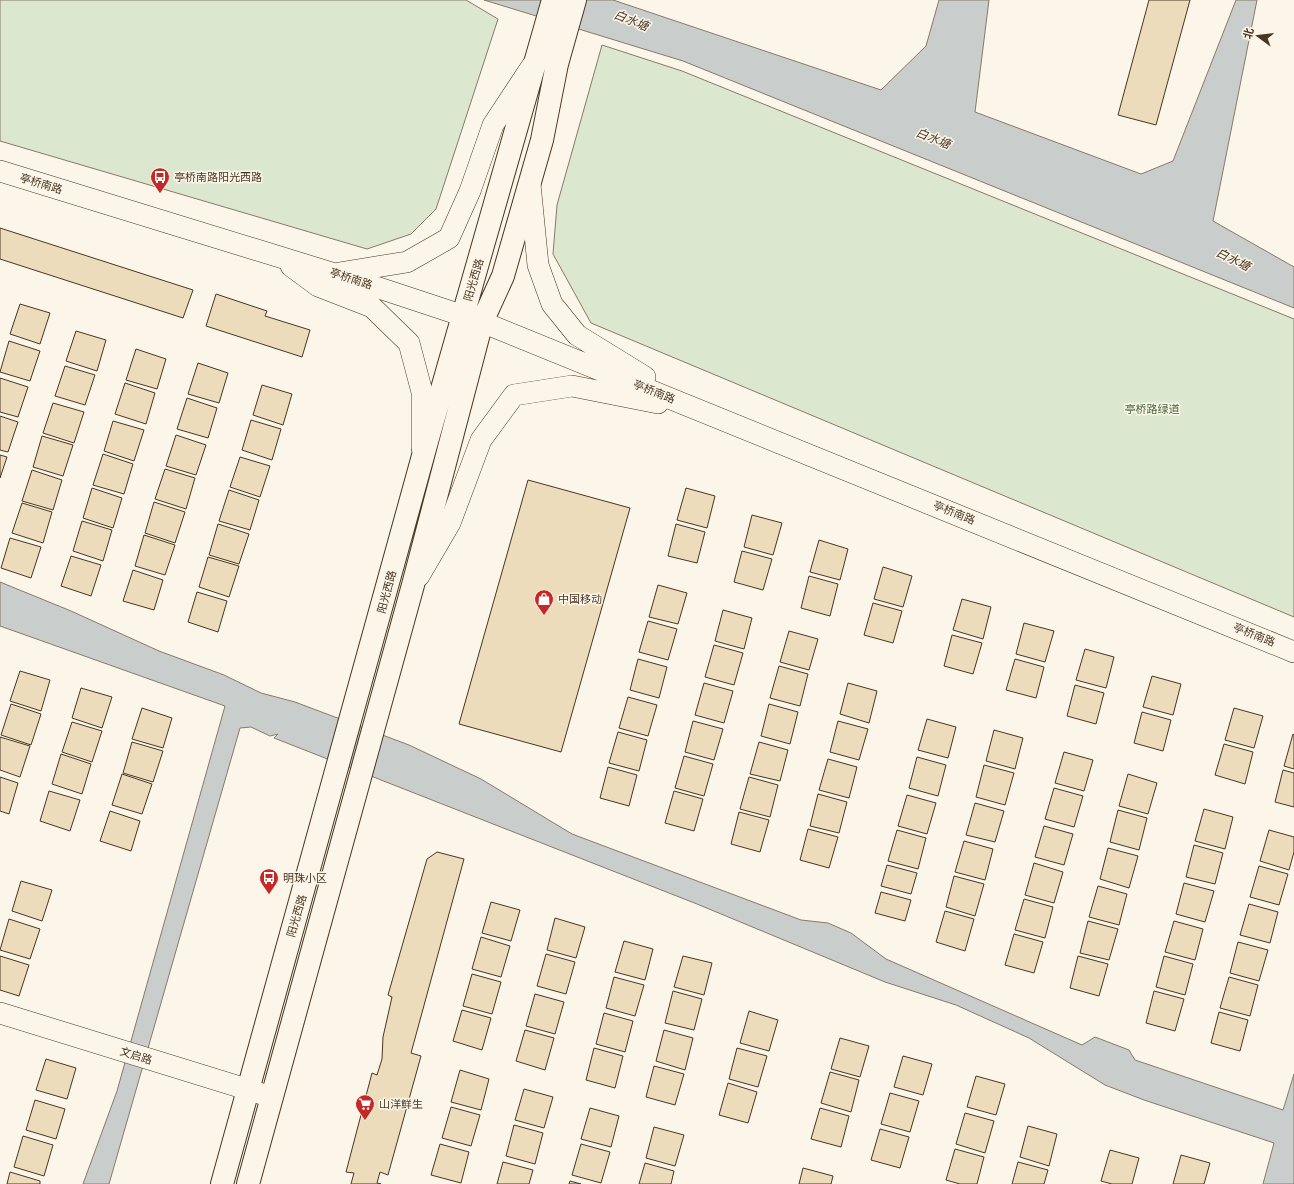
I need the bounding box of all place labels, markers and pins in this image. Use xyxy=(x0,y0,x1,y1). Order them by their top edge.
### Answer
bus stop icon: 亭桥南路阳光西路 xyxy=(149,166,171,194)
place label: 亭桥南路阳光西路 xyxy=(174,171,262,184)
shop icon: 中国移动 xyxy=(533,588,555,616)
place label: 中国移动 xyxy=(558,593,602,606)
bus stop icon: 明珠小区 xyxy=(258,867,280,895)
place label: 明珠小区 xyxy=(283,872,327,885)
supermarket icon: 山洋鲜生 xyxy=(354,1093,376,1121)
place label: 山洋鲜生 xyxy=(379,1098,423,1111)

